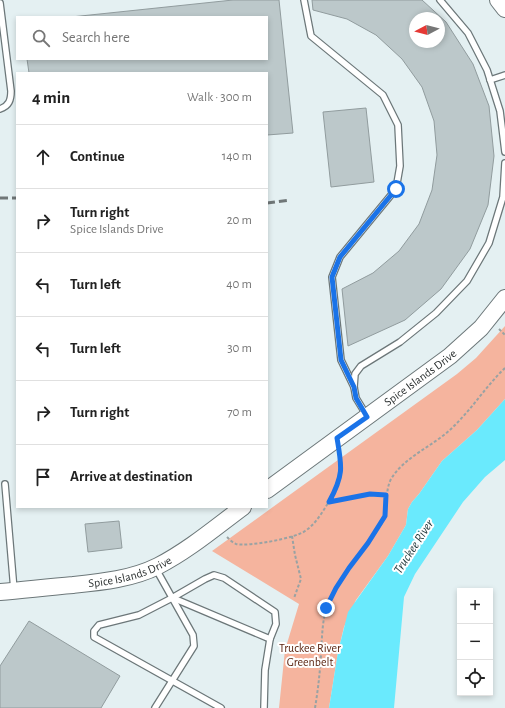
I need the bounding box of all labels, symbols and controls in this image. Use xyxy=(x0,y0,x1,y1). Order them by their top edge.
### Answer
north arrow xyxy=(409,12,445,48)
search box xyxy=(16,16,268,60)
icon: search xyxy=(30,27,52,49)
text: Search here xyxy=(62,30,130,45)
text: 4 min xyxy=(32,89,70,106)
text: Walk · 300 m xyxy=(187,91,252,104)
icon: ahead xyxy=(32,146,54,168)
text: Continue xyxy=(70,149,125,164)
text: 140 m xyxy=(222,150,252,163)
route start xyxy=(387,180,405,198)
text: Turn right xyxy=(70,205,129,220)
icon: right xyxy=(32,210,54,232)
text: 20 m xyxy=(227,214,252,227)
text: Spice Islands Drive xyxy=(70,223,164,236)
icon: left xyxy=(32,274,54,296)
text: Turn left xyxy=(70,277,121,292)
text: 40 m xyxy=(226,278,252,291)
icon: left xyxy=(32,338,54,360)
text: Turn left xyxy=(70,341,121,356)
text: 30 m xyxy=(227,342,252,355)
street label: Spice Islands Drive xyxy=(382,347,459,408)
icon: right xyxy=(32,402,54,424)
text: Turn right xyxy=(70,405,129,420)
text: 70 m xyxy=(227,406,252,419)
icon: arrive xyxy=(32,466,54,488)
text: Arrive at destination xyxy=(70,469,193,484)
water label: Truckee River xyxy=(392,517,437,576)
street label: Spice Islands Drive xyxy=(88,554,174,589)
map controls xyxy=(457,588,493,696)
button: + xyxy=(457,588,493,624)
route end xyxy=(317,599,335,617)
button: − xyxy=(457,624,493,660)
park label: Truckee River Greenbelt xyxy=(279,642,341,668)
button: locate xyxy=(457,660,493,696)

